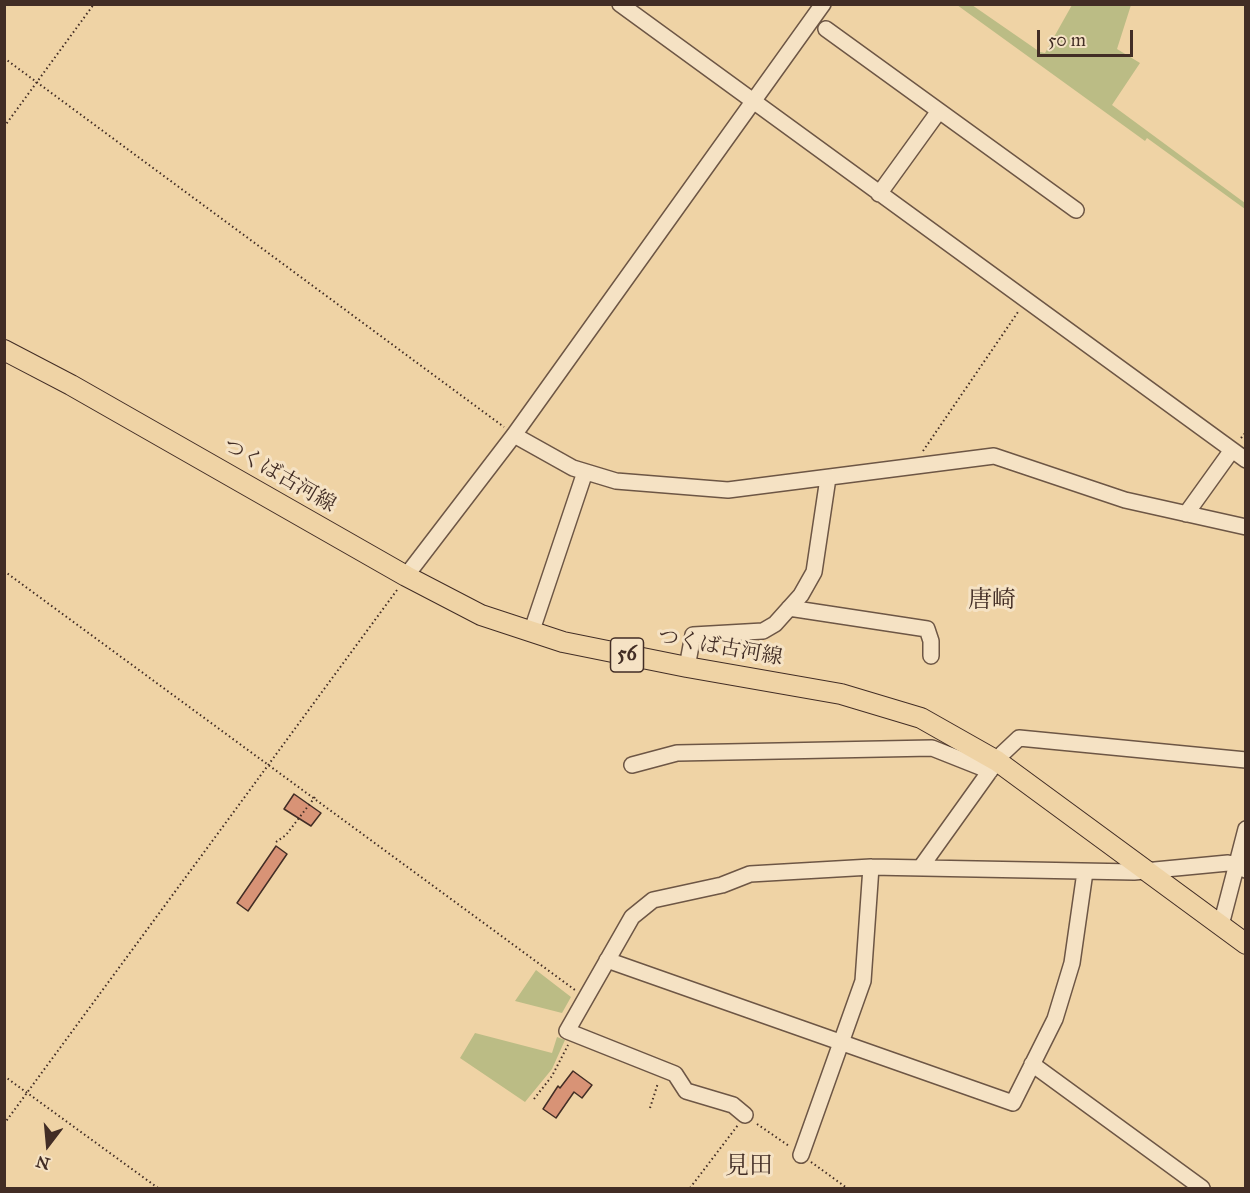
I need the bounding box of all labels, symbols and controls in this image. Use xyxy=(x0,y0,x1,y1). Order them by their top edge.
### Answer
scale bar xyxy=(1040,18,1136,56)
text: 50 m xyxy=(1048,29,1086,51)
street label: つくば古河線 xyxy=(218,434,340,518)
district label: 唐崎 xyxy=(968,587,1016,615)
street label: つくば古河線 xyxy=(656,625,784,671)
road number: 56 xyxy=(610,638,644,672)
north arrow xyxy=(18,1115,78,1175)
text: N xyxy=(34,1152,52,1174)
district label: 見田 xyxy=(725,1153,773,1181)

